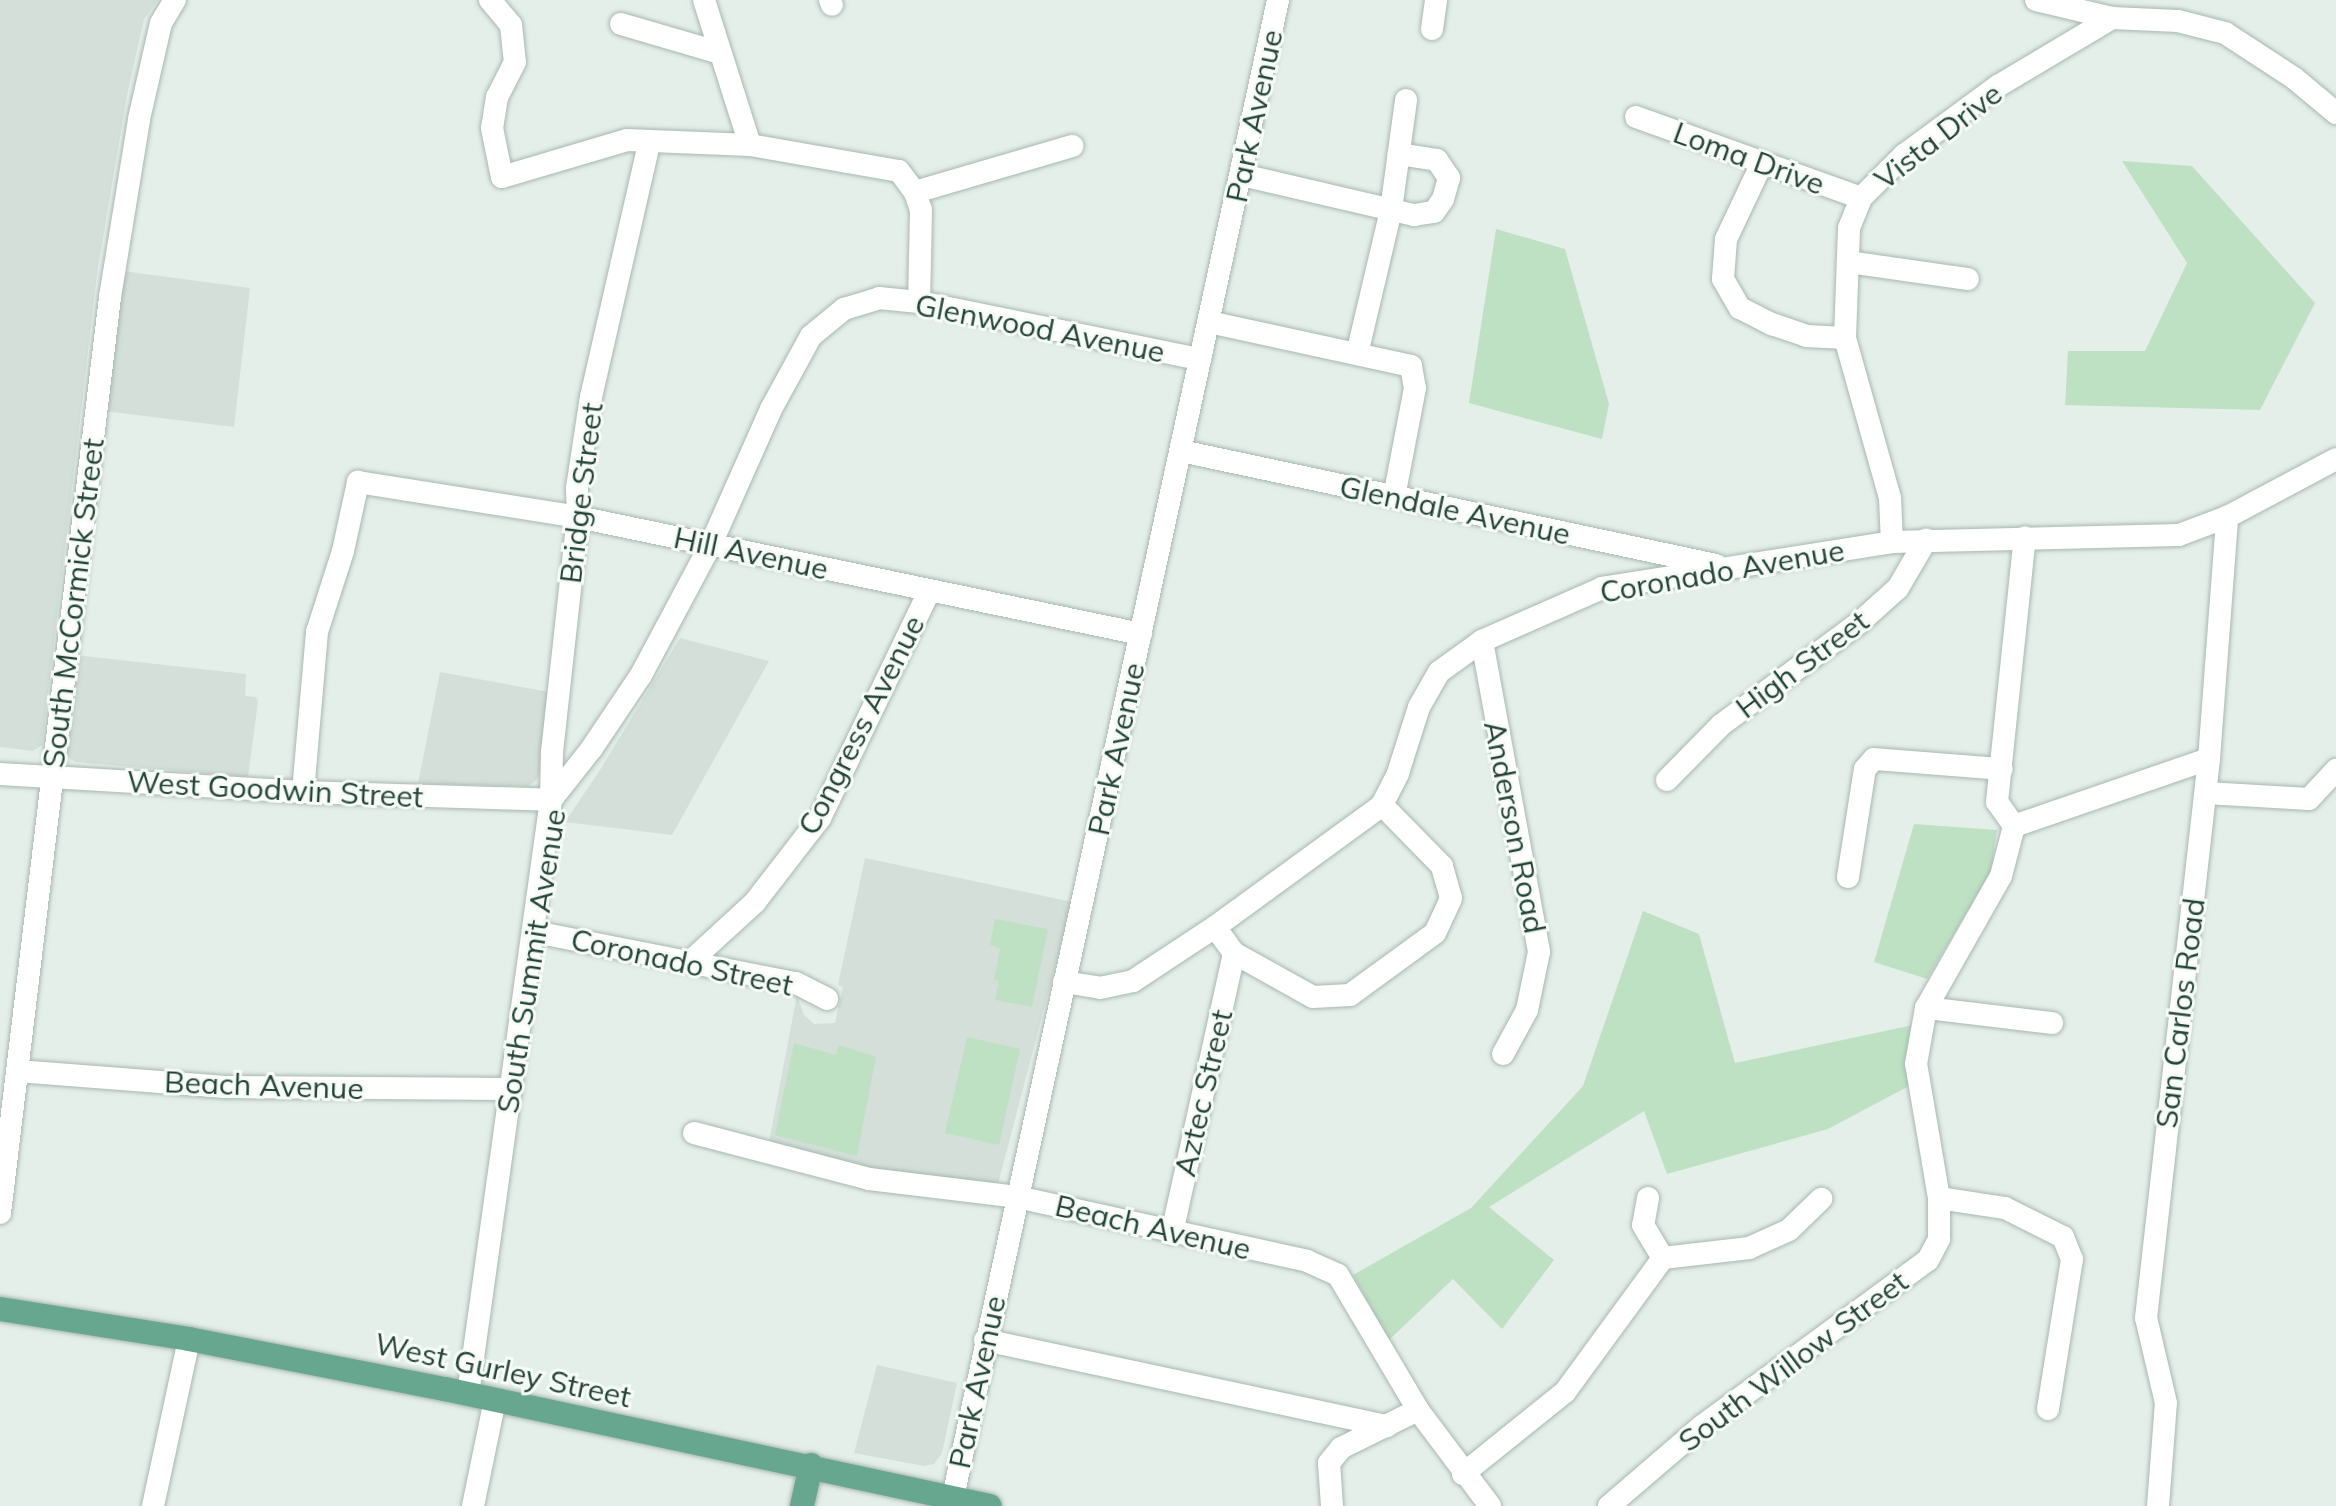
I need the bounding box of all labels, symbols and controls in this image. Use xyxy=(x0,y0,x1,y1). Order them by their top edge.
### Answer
street label: Park Avenue xyxy=(1218,26,1290,206)
street label: Vista Drive xyxy=(1867,75,2009,197)
street label: Loma Drive xyxy=(1669,114,1829,202)
street label: Glenwood Avenue xyxy=(912,286,1168,370)
street label: Bridge Street xyxy=(552,401,610,585)
street label: South McCormick Street xyxy=(35,436,111,770)
street label: Glendale Avenue xyxy=(1336,468,1574,552)
street label: Hill Avenue xyxy=(671,519,831,587)
street label: Coronado Avenue xyxy=(1597,532,1847,610)
street label: High Street xyxy=(1729,603,1875,725)
street label: Congress Avenue xyxy=(790,609,932,841)
street label: Park Avenue xyxy=(1080,659,1152,839)
street label: Anderson Road xyxy=(1477,718,1553,936)
street label: West Goodwin Street xyxy=(126,763,424,815)
street label: South Summit Avenue xyxy=(489,806,573,1116)
street label: San Carlos Road xyxy=(2148,896,2212,1130)
street label: Coronado Street xyxy=(568,921,796,1003)
street label: Aztec Street xyxy=(1166,1006,1240,1180)
street label: Beach Avenue xyxy=(164,1064,364,1106)
street label: Beach Avenue xyxy=(1052,1187,1254,1267)
street label: South Willow Street xyxy=(1671,1263,1915,1459)
street label: Park Avenue xyxy=(941,1292,1013,1472)
street label: West Gurley Street xyxy=(372,1325,634,1415)

